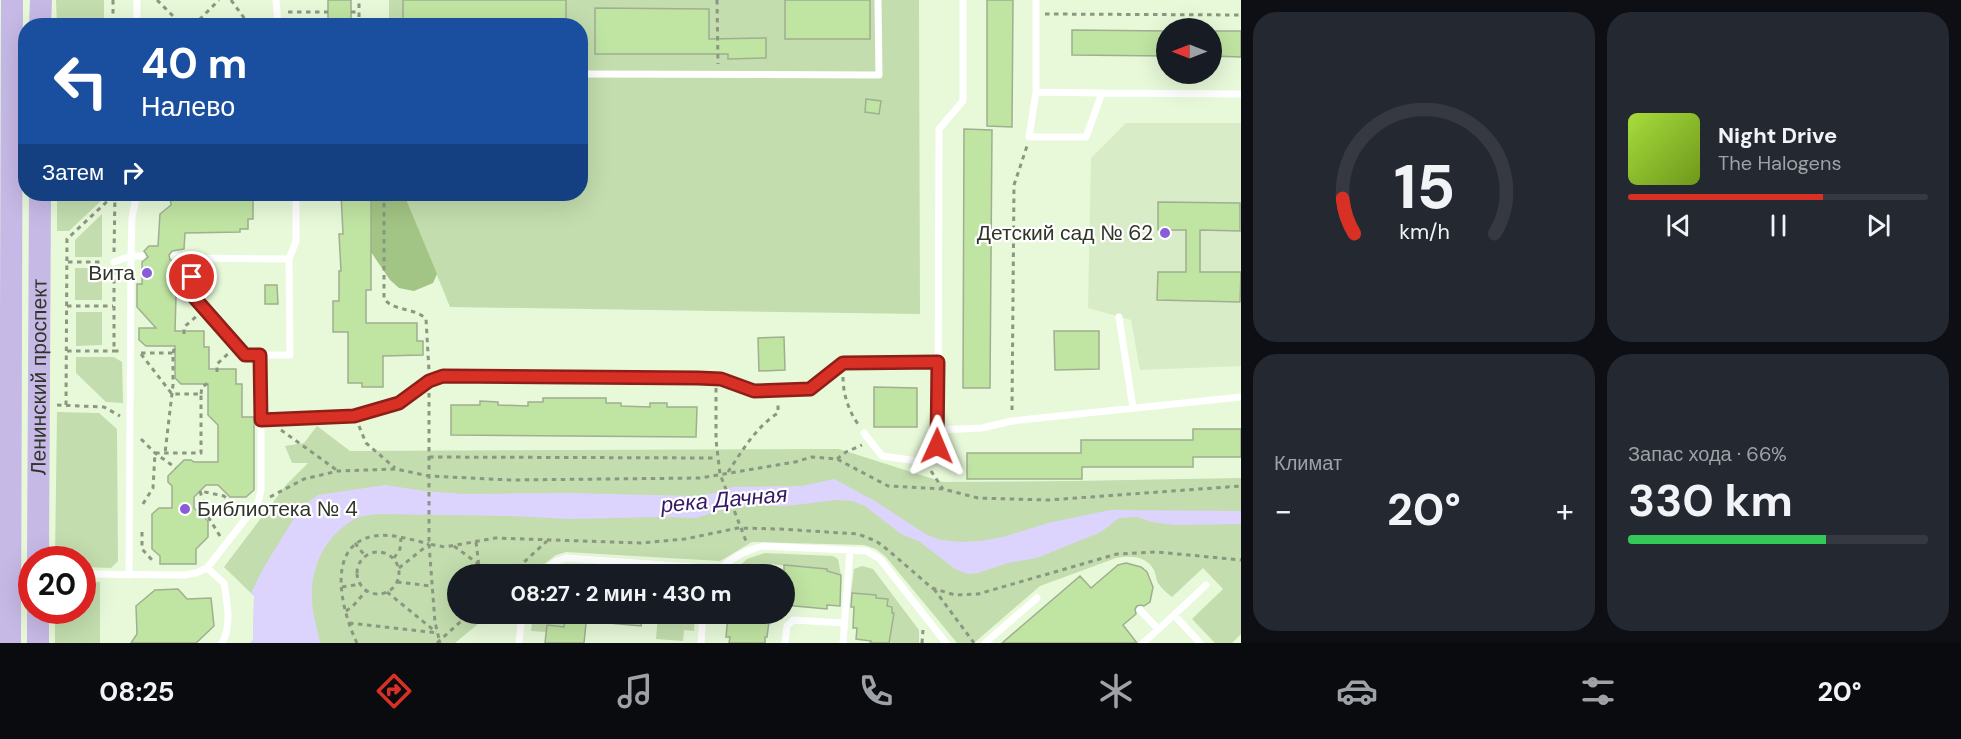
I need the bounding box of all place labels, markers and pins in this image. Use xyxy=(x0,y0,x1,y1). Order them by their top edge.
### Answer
place label: Детский сад № 62 xyxy=(977,219,1153,247)
marker: Детский сад № 62 xyxy=(1158,226,1172,240)
pin xyxy=(166,251,217,302)
place label: Вита xyxy=(88,259,135,287)
marker: Вита xyxy=(140,266,154,280)
place label: Библиотека № 4 xyxy=(197,495,358,523)
marker: Библиотека № 4 xyxy=(178,502,192,516)

